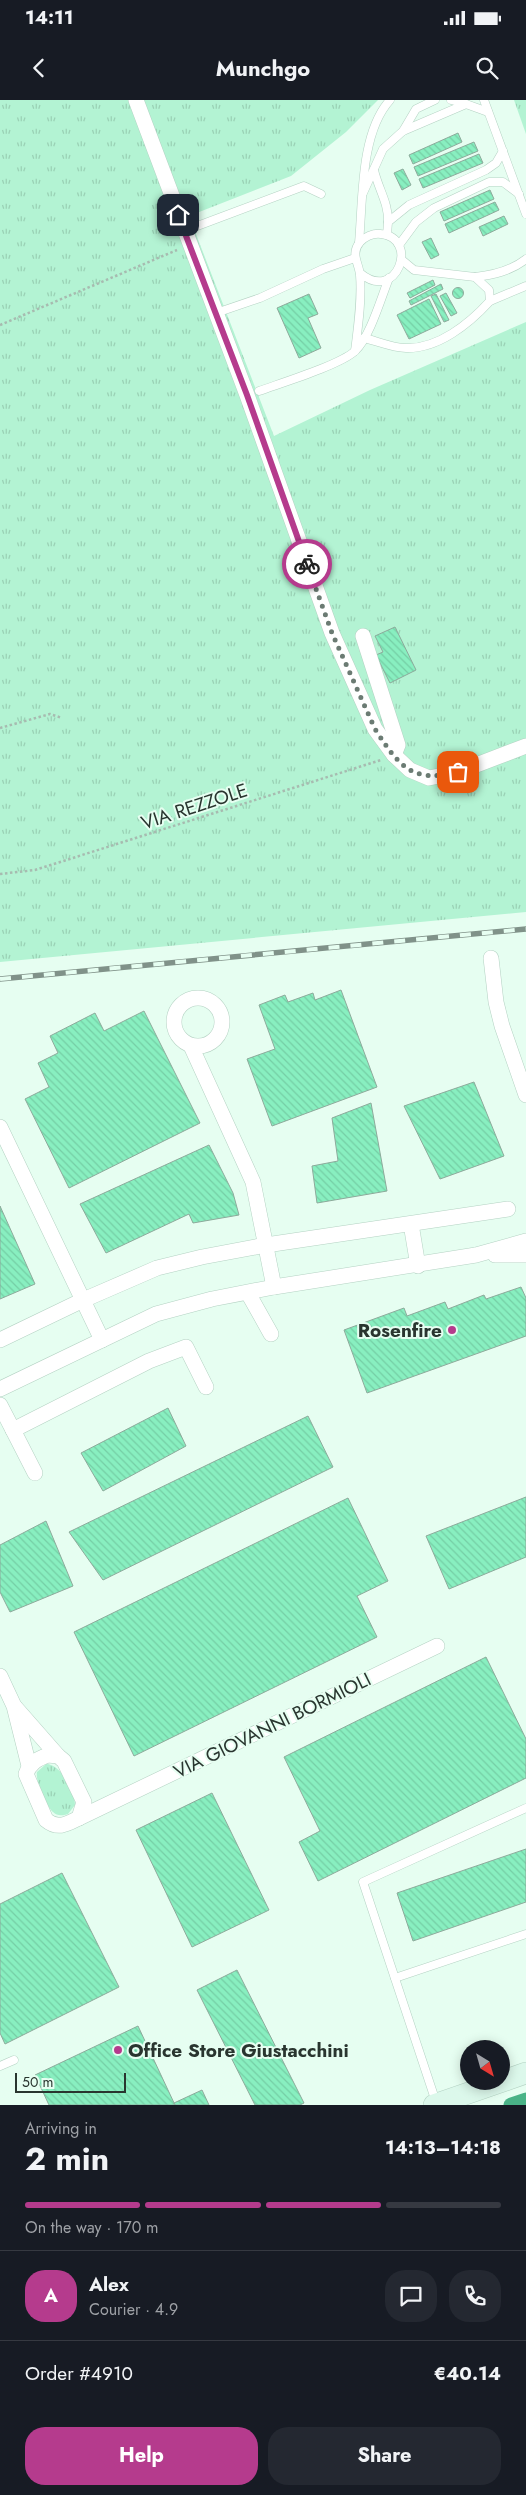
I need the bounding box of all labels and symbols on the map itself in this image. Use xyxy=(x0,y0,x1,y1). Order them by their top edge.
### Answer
pin xyxy=(157,194,199,236)
courier xyxy=(282,539,332,589)
pin xyxy=(437,751,479,793)
street label: VIA REZZOLE xyxy=(138,777,251,836)
place label: Rosenfire xyxy=(358,1317,442,1344)
marker: Rosenfire xyxy=(446,1324,458,1336)
street label: VIA GIOVANNI BORMIOLI xyxy=(169,1666,376,1785)
place label: Office Store Giustacchini xyxy=(128,2037,349,2064)
north arrow xyxy=(460,2040,510,2090)
marker: Office Store Giustacchini xyxy=(112,2044,124,2056)
scale bar xyxy=(15,2070,126,2093)

